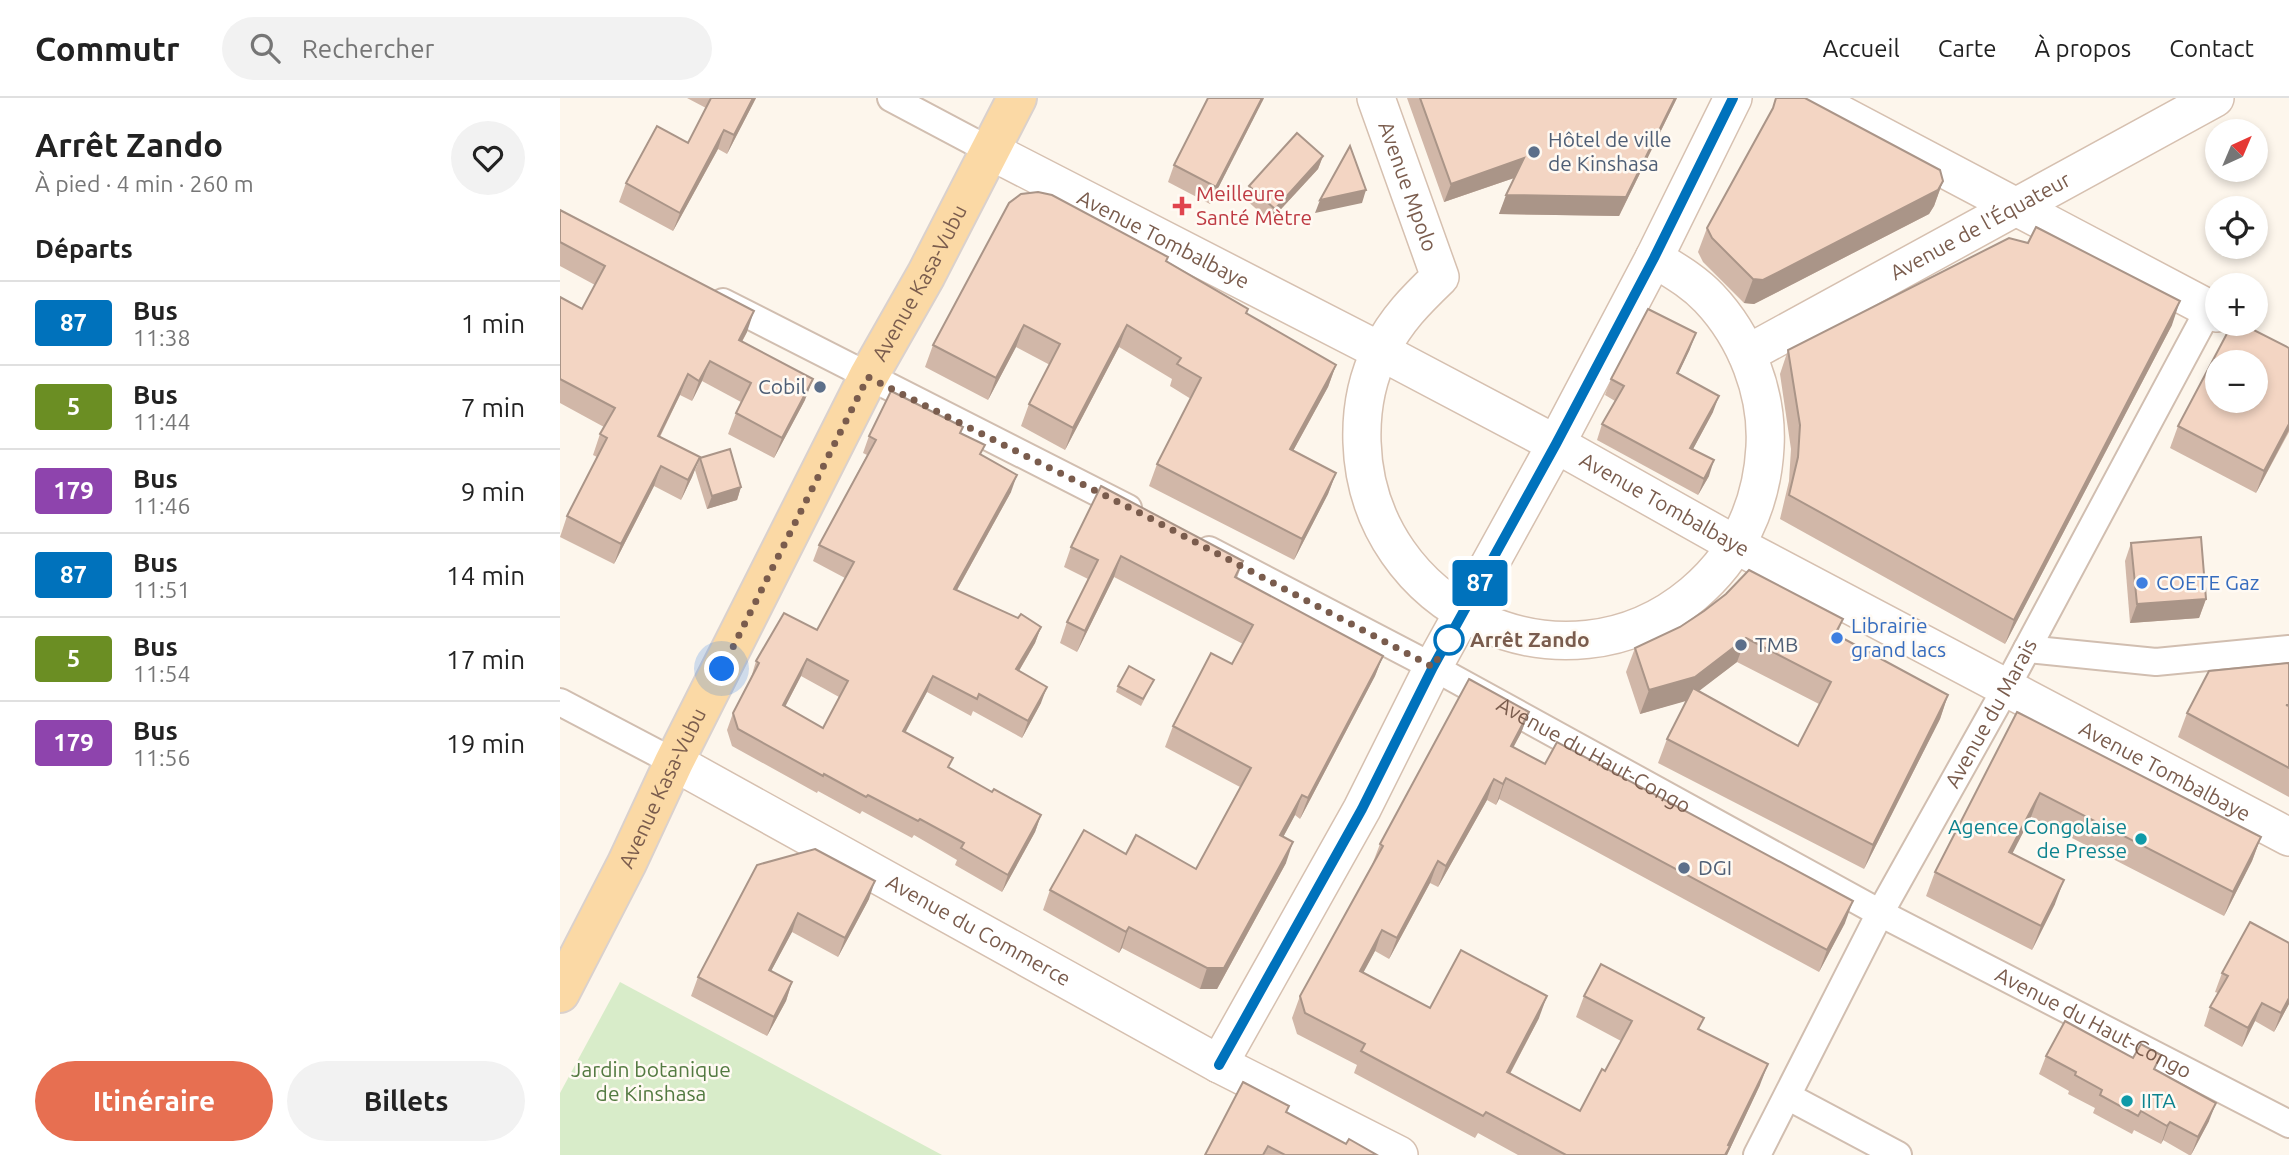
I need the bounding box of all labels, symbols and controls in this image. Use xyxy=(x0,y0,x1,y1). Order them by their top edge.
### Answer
search box xyxy=(222,17,712,80)
icon: search xyxy=(246,29,284,67)
text: Commutr xyxy=(35,30,180,67)
text: Rechercher xyxy=(302,34,434,63)
text: Accueil xyxy=(1823,35,1900,62)
text: Carte xyxy=(1938,35,1997,62)
text: À propos xyxy=(2035,35,2131,62)
text: Contact xyxy=(2169,35,2254,62)
street label: Avenue Mpolo xyxy=(1374,118,1443,254)
north arrow xyxy=(2205,119,2268,182)
map controls xyxy=(2205,119,2268,413)
button: heart xyxy=(451,121,525,195)
text: Arrêt Zando xyxy=(35,126,223,163)
place label: Hôtel de ville de Kinshasa xyxy=(1548,127,1672,175)
marker: Hôtel de ville de Kinshasa xyxy=(1526,144,1542,160)
street label: Avenue de l'Équateur xyxy=(1886,167,2074,284)
text: À pied · 4 min · 260 m xyxy=(35,171,254,196)
place label: Meilleure Santé Mètre xyxy=(1196,181,1312,229)
street label: Avenue Tombalbaye xyxy=(1074,185,1254,293)
button: locate xyxy=(2205,196,2268,259)
marker: Meilleure Santé Mètre xyxy=(1174,198,1190,214)
street label: Avenue Kasa-Vubu xyxy=(867,200,971,365)
text: Départs xyxy=(35,234,133,263)
button: + xyxy=(2205,273,2268,336)
text: Bus xyxy=(133,296,178,325)
text: 87 xyxy=(60,309,87,336)
text: 1 min xyxy=(461,309,525,338)
text: 11:38 xyxy=(133,325,191,350)
button: − xyxy=(2205,350,2268,413)
place label: Cobil xyxy=(758,374,806,398)
marker: Cobil xyxy=(812,379,828,395)
text: Bus xyxy=(133,380,178,409)
text: 5 xyxy=(67,393,80,420)
text: 7 min xyxy=(461,393,525,422)
text: 11:44 xyxy=(133,409,191,434)
street label: Avenue Tombalbaye xyxy=(1576,447,1754,561)
text: Bus xyxy=(133,464,178,493)
text: 179 xyxy=(53,477,94,504)
text: 9 min xyxy=(461,477,525,506)
text: 11:46 xyxy=(133,493,191,518)
text: Bus xyxy=(133,548,178,577)
line badge: 87 xyxy=(1448,560,1511,606)
text: 87 xyxy=(60,561,87,588)
text: 14 min xyxy=(446,561,525,590)
text: 87 xyxy=(1466,569,1494,596)
place label: COETE Gaz xyxy=(2156,570,2259,594)
marker: COETE Gaz xyxy=(2134,575,2150,591)
text: 11:51 xyxy=(133,577,191,602)
place label: Librairie grand lacs xyxy=(1851,613,1946,661)
marker: Arrêt Zando xyxy=(1434,625,1464,655)
place label: Arrêt Zando xyxy=(1470,627,1590,651)
marker: Librairie grand lacs xyxy=(1829,630,1845,646)
text: Bus xyxy=(133,632,178,661)
place label: TMB xyxy=(1755,632,1798,656)
street label: Avenue du Marais xyxy=(1940,634,2041,792)
marker: TMB xyxy=(1733,637,1749,653)
text: 5 xyxy=(67,645,80,672)
text: 17 min xyxy=(446,645,525,674)
your location xyxy=(704,651,739,686)
text: 11:54 xyxy=(133,661,191,686)
street label: Avenue du Haut-Congo xyxy=(1493,692,1695,817)
street label: Avenue Kasa-Vubu xyxy=(613,704,710,872)
text: Bus xyxy=(133,716,178,745)
street label: Avenue Tombalbaye xyxy=(2076,716,2255,826)
text: 179 xyxy=(53,729,94,756)
text: 19 min xyxy=(446,729,525,758)
text: 11:56 xyxy=(133,745,191,770)
place label: Agence Congolaise de Presse xyxy=(1948,814,2127,862)
marker: Agence Congolaise de Presse xyxy=(2133,831,2149,847)
place label: DGI xyxy=(1698,855,1732,879)
marker: DGI xyxy=(1676,860,1692,876)
street label: Avenue du Commerce xyxy=(883,869,1075,990)
street label: Avenue du Haut-Congo xyxy=(1992,962,2196,1083)
park label: Jardin botanique de Kinshasa xyxy=(571,1057,731,1105)
button: Itinéraire xyxy=(35,1061,273,1141)
button: Billets xyxy=(287,1061,525,1141)
place label: IITA xyxy=(2141,1088,2176,1112)
marker: IITA xyxy=(2119,1093,2135,1109)

